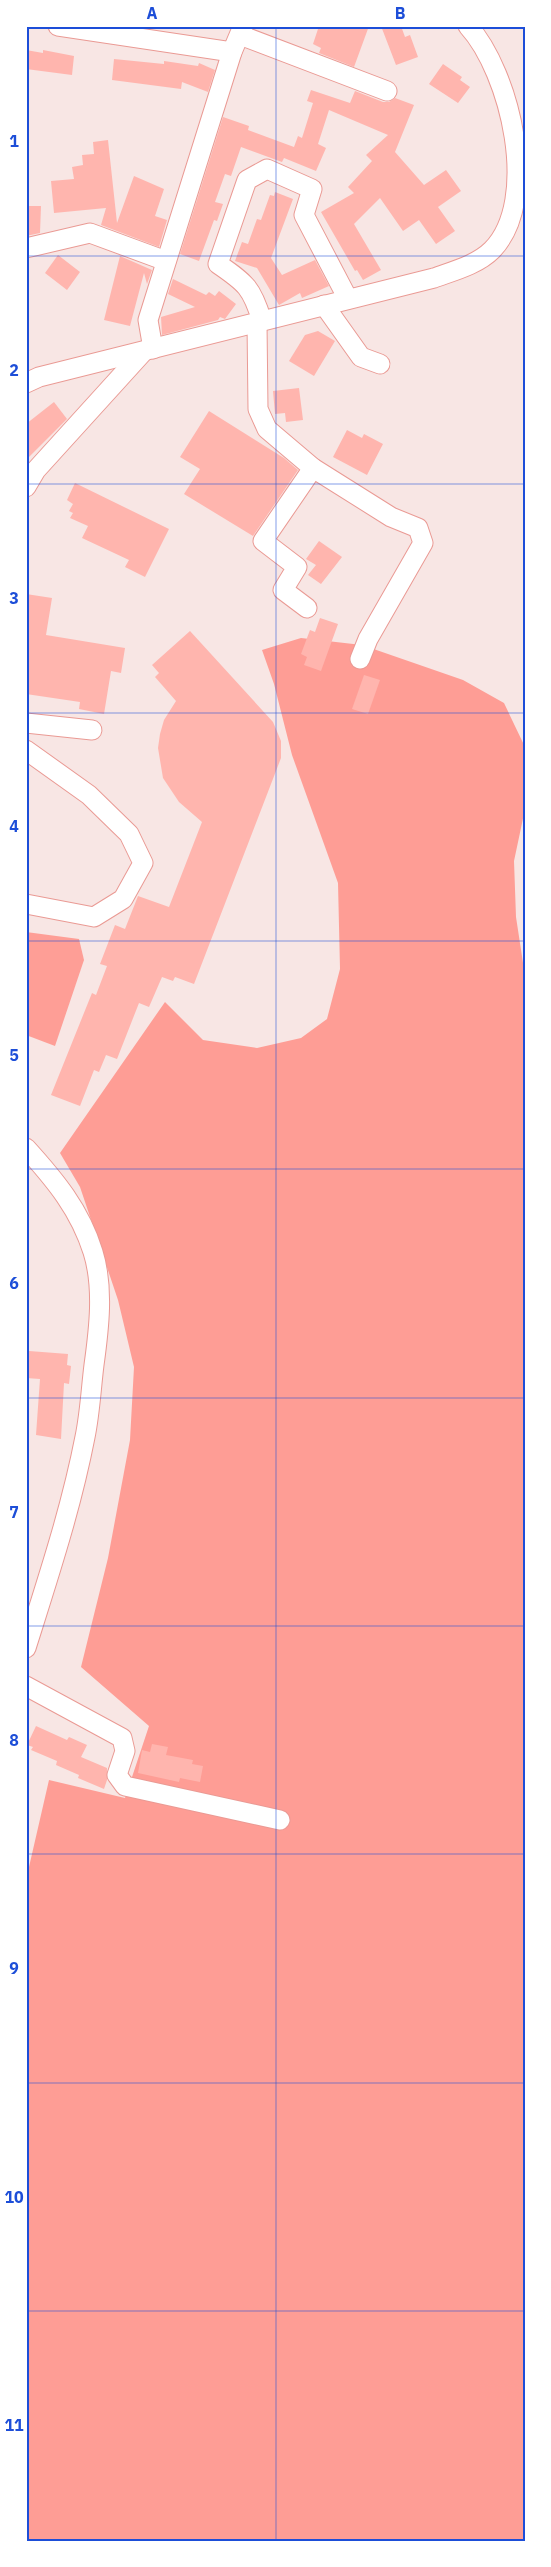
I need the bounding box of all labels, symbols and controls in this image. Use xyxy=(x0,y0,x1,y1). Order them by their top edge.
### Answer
text: A xyxy=(147,3,158,23)
text: B xyxy=(395,3,406,23)
text: 1 xyxy=(9,131,19,151)
text: 2 xyxy=(9,360,19,380)
text: 3 xyxy=(9,588,19,608)
text: 4 xyxy=(9,816,19,836)
text: 5 xyxy=(9,1045,19,1065)
text: 6 xyxy=(9,1273,19,1293)
text: 7 xyxy=(9,1502,19,1522)
text: 8 xyxy=(9,1730,19,1750)
text: 9 xyxy=(9,1958,19,1978)
text: 10 xyxy=(4,2187,24,2207)
text: 11 xyxy=(4,2415,24,2435)

